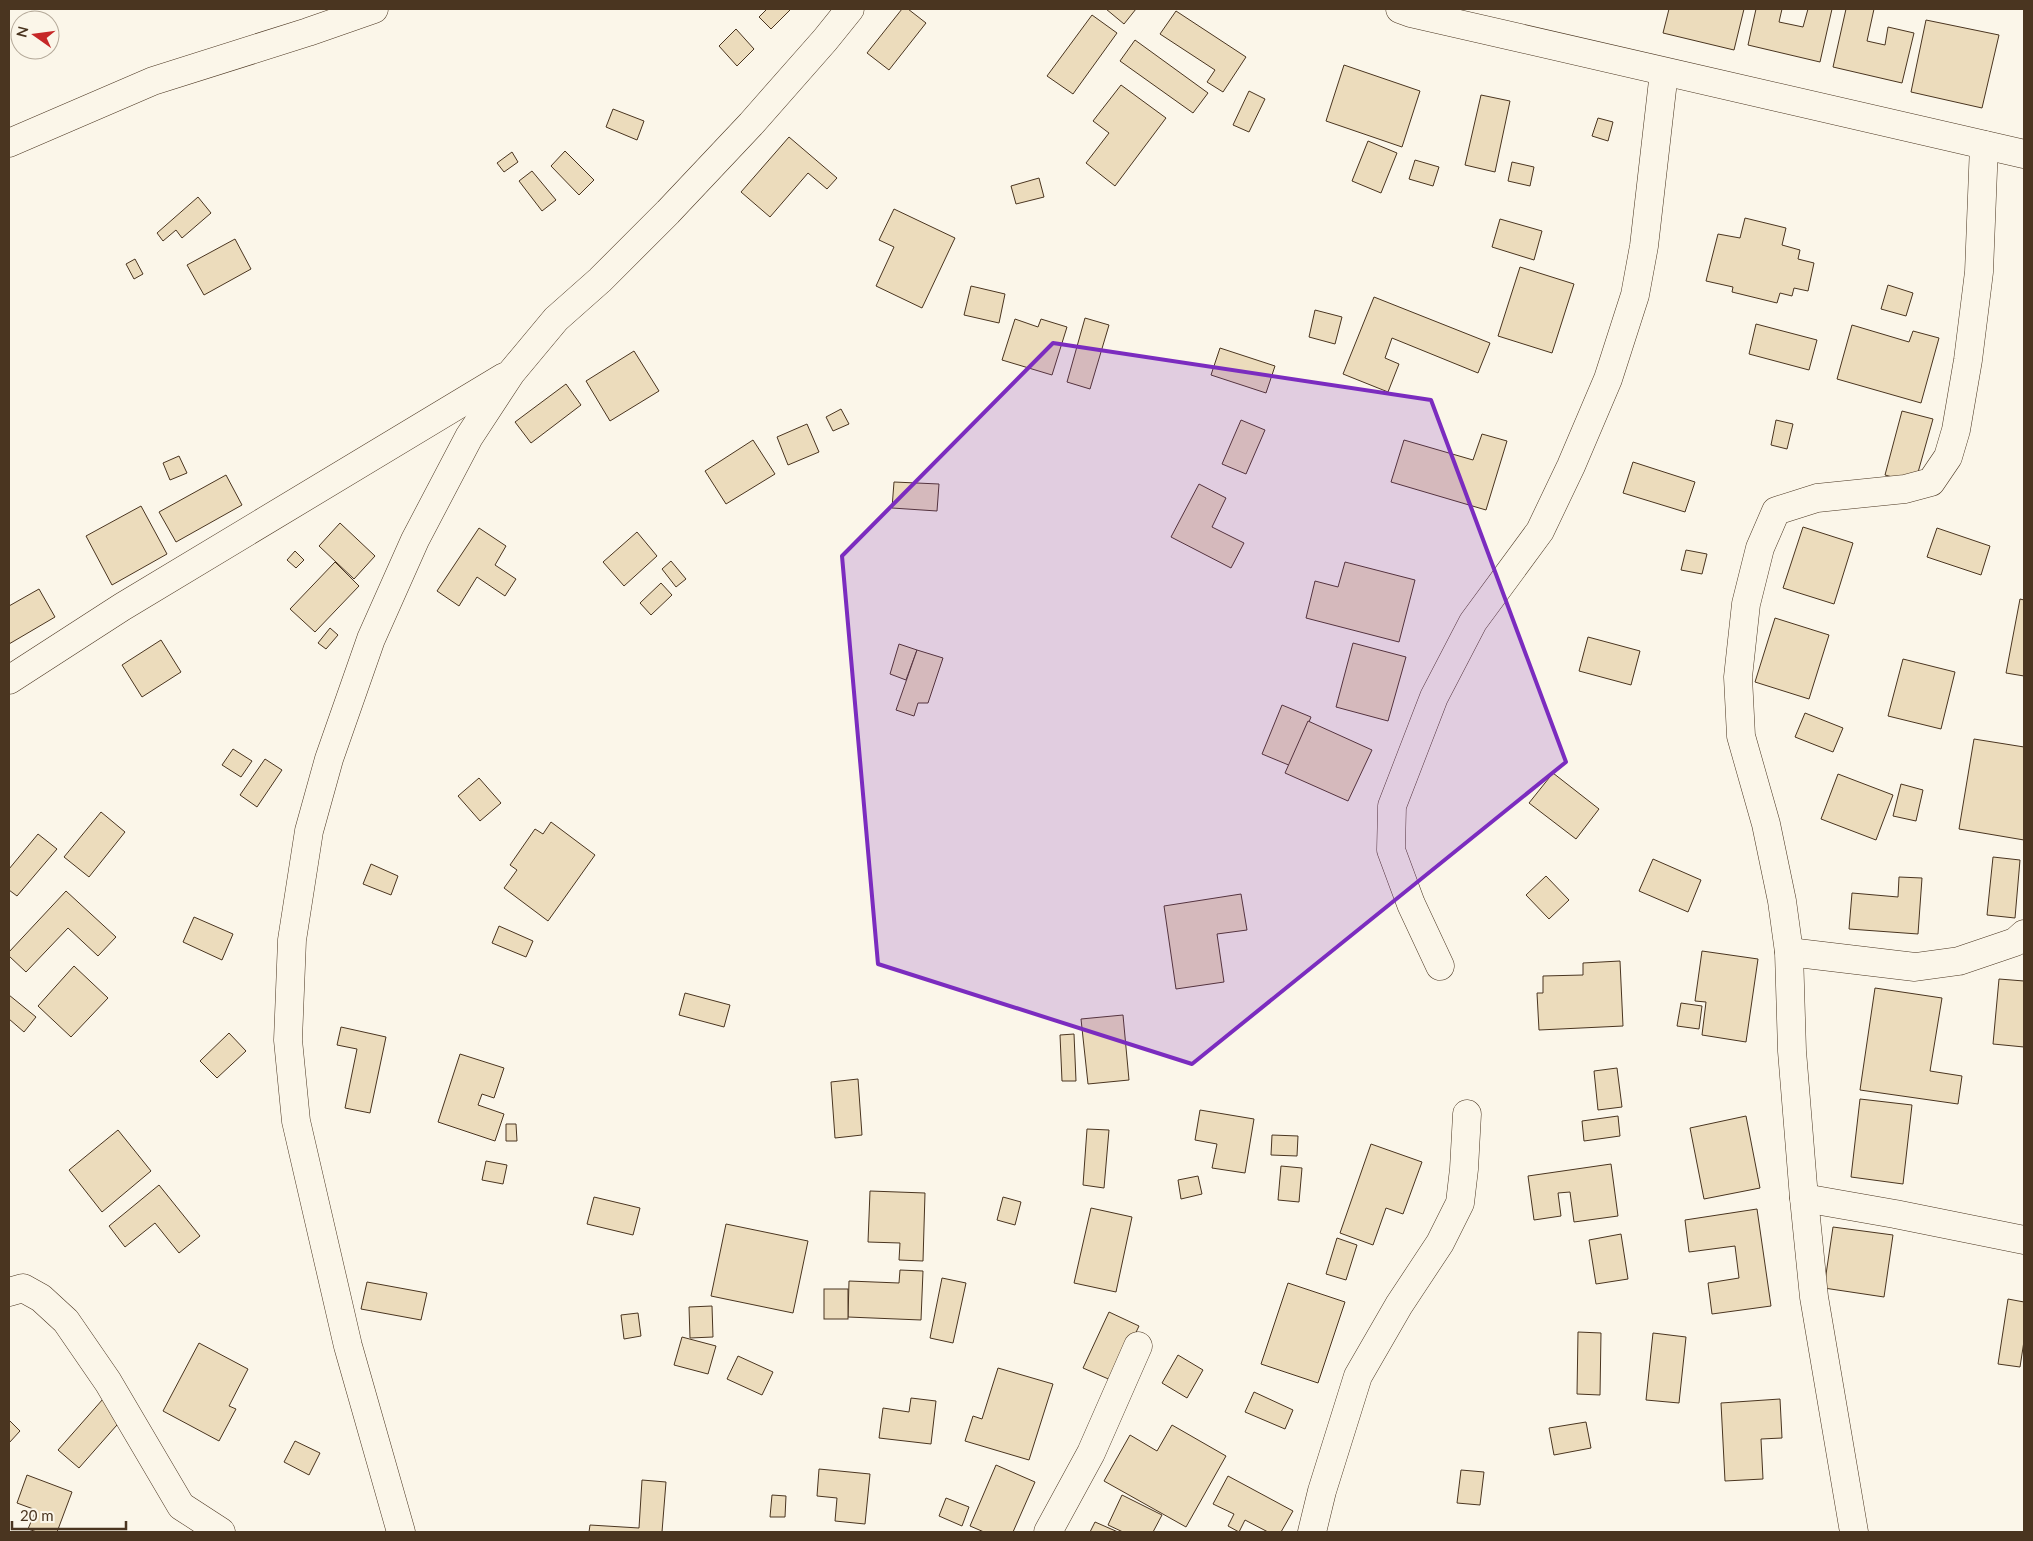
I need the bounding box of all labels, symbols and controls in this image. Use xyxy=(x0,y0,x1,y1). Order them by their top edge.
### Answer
north arrow xyxy=(10,10,60,60)
text: N xyxy=(12,24,31,39)
scale bar xyxy=(12,1498,126,1530)
text: 20 m xyxy=(20,1506,54,1524)

